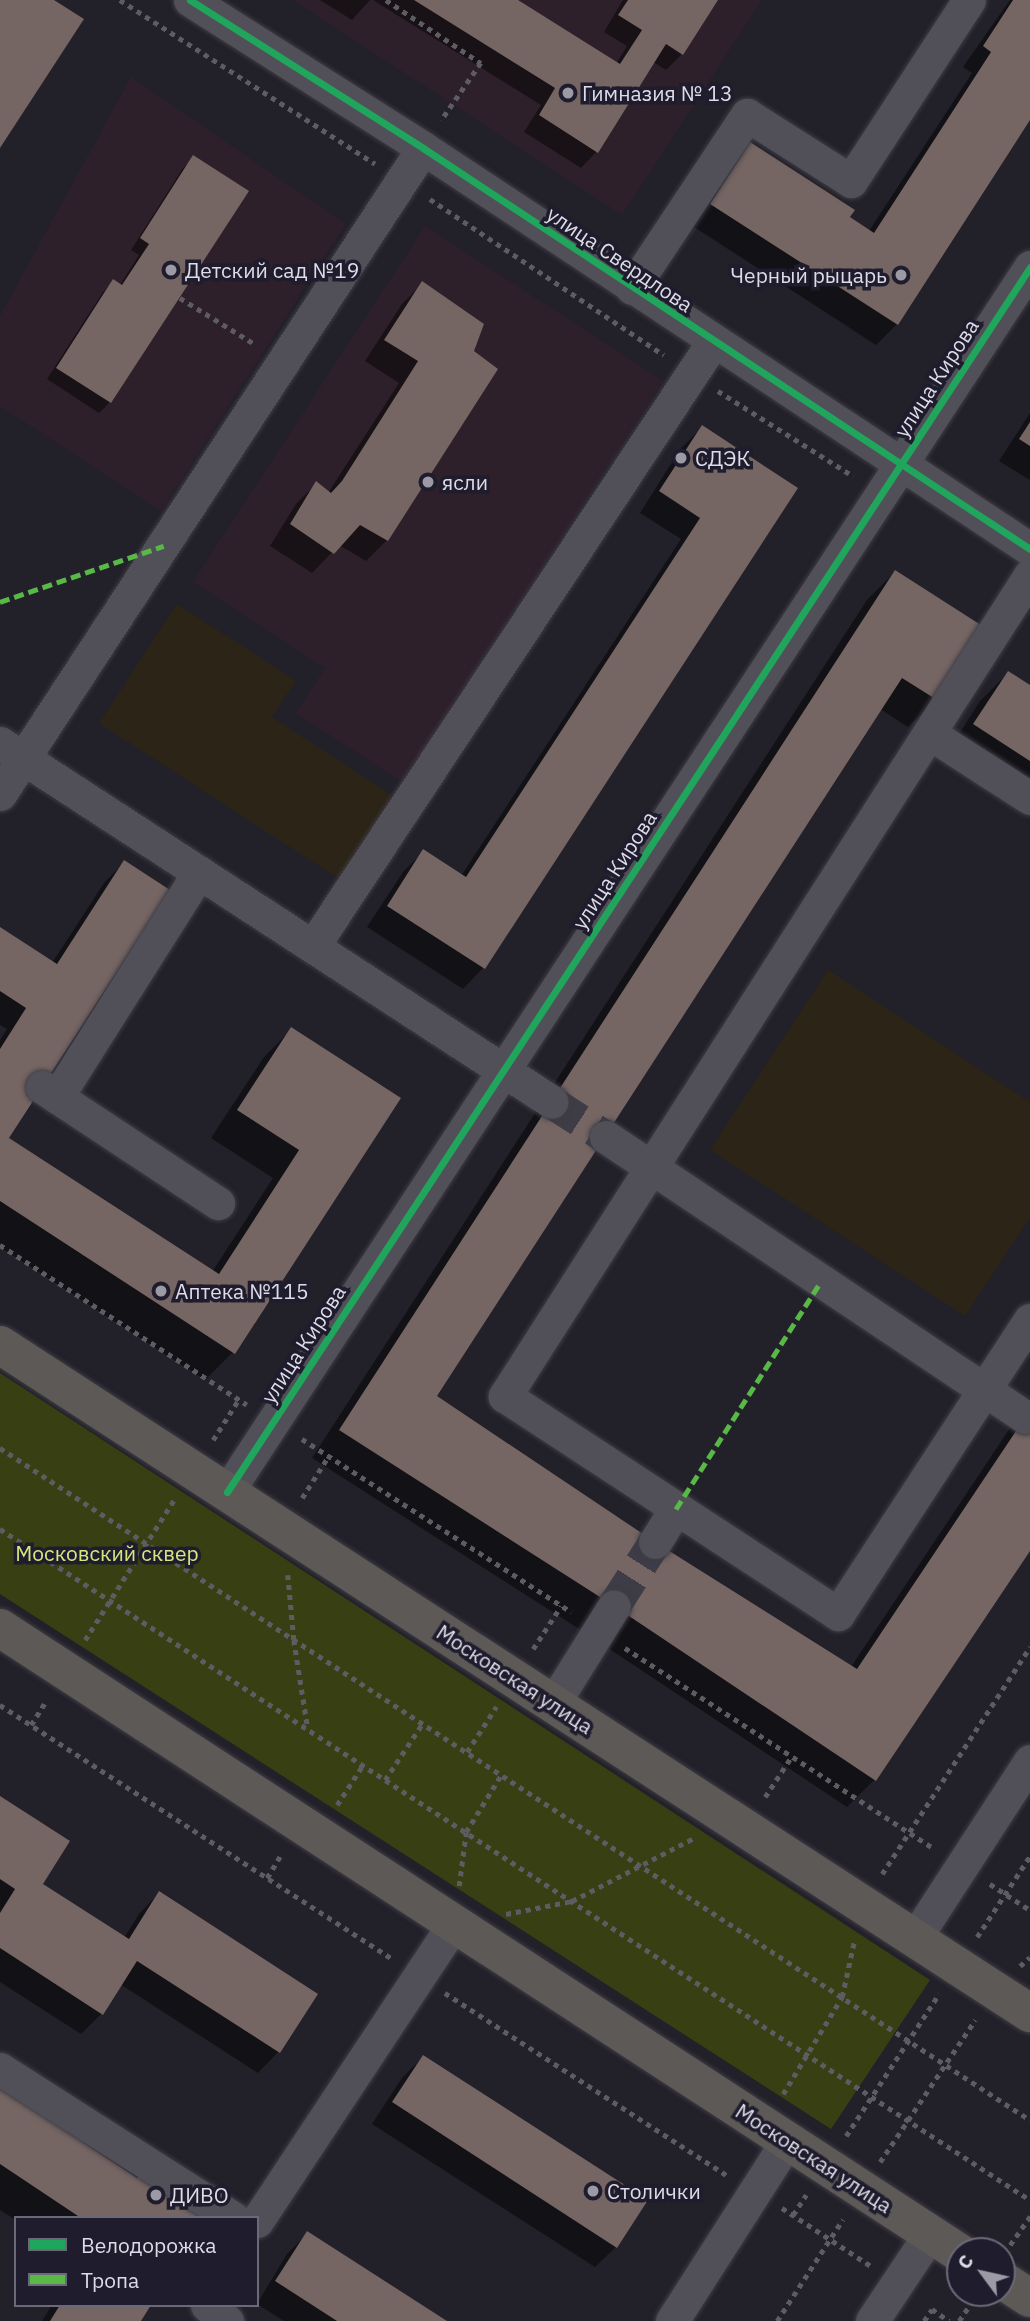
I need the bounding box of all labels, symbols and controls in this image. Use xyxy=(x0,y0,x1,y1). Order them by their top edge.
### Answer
place label: Гимназия № 13 xyxy=(582,80,733,106)
marker: Гимназия № 13 xyxy=(560,85,576,101)
street label: улица Свердлова xyxy=(542,201,698,317)
place label: Детский сад №19 xyxy=(185,257,359,283)
marker: Детский сад №19 xyxy=(163,262,179,278)
place label: Черный рыцарь xyxy=(731,262,887,288)
marker: Черный рыцарь xyxy=(893,267,909,283)
street label: улица Кирова xyxy=(888,314,984,442)
place label: СДЭК xyxy=(695,445,750,471)
marker: СДЭК xyxy=(673,450,689,466)
place label: ясли xyxy=(442,469,488,495)
marker: ясли xyxy=(420,474,436,490)
street label: улица Кирова xyxy=(566,806,662,934)
place label: Аптека №115 xyxy=(175,1278,309,1304)
street label: улица Кирова xyxy=(255,1280,351,1408)
marker: Аптека №115 xyxy=(153,1283,169,1299)
park label: Московский сквер xyxy=(15,1540,199,1566)
street label: Московская улица xyxy=(432,1619,598,1739)
street label: Московская улица xyxy=(731,2098,897,2218)
place label: Столички xyxy=(607,2178,701,2204)
place label: ДИВО xyxy=(170,2182,229,2208)
marker: Столички xyxy=(585,2183,601,2199)
marker: ДИВО xyxy=(148,2187,164,2203)
legend xyxy=(14,2216,259,2307)
text: Велодорожка xyxy=(81,2231,216,2259)
north arrow xyxy=(946,2237,1016,2307)
text: С xyxy=(952,2250,978,2273)
text: Тропа xyxy=(81,2266,139,2294)

